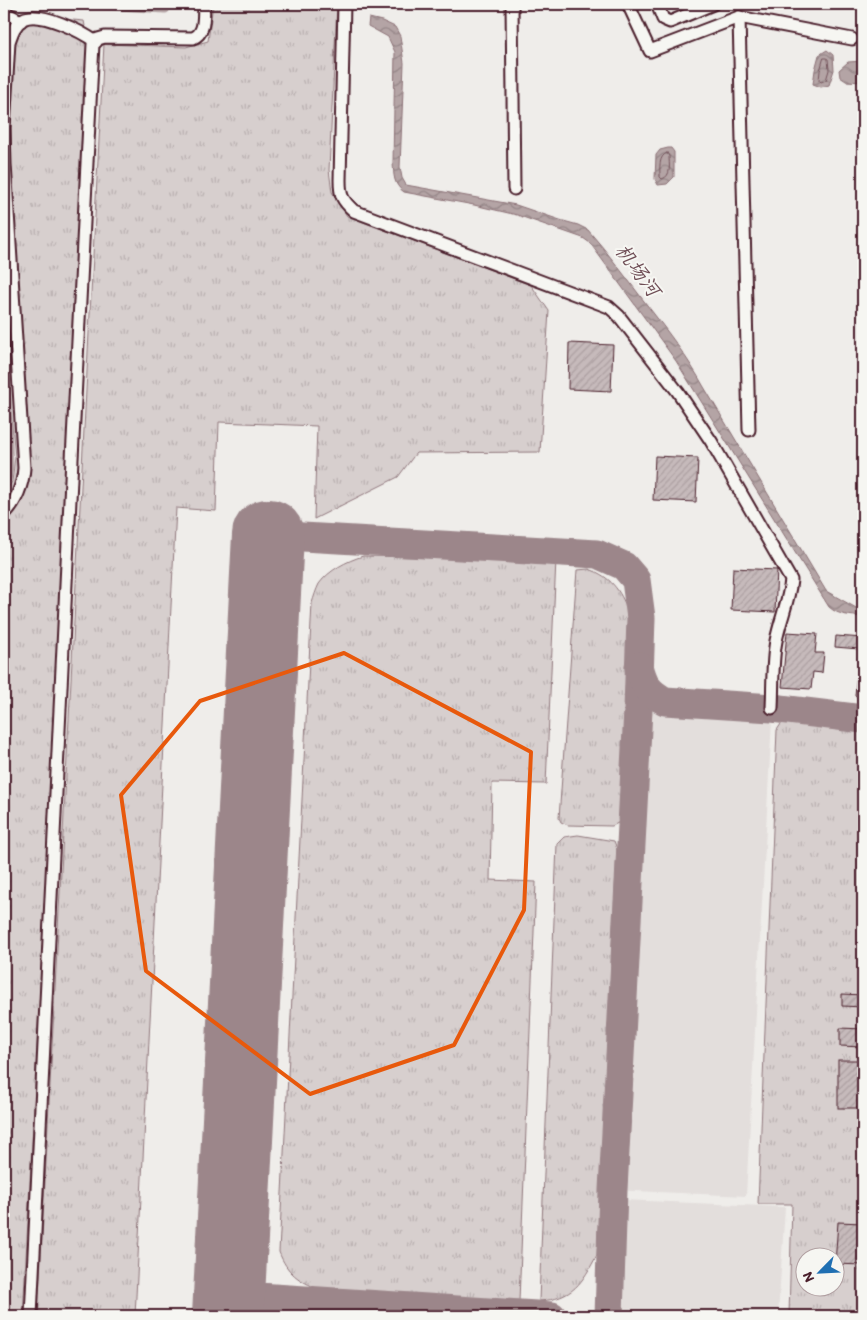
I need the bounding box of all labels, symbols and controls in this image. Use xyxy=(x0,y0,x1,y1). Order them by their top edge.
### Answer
water label: 机场河 xyxy=(610,239,667,304)
north arrow xyxy=(794,1248,844,1298)
text: N xyxy=(799,1269,818,1285)

